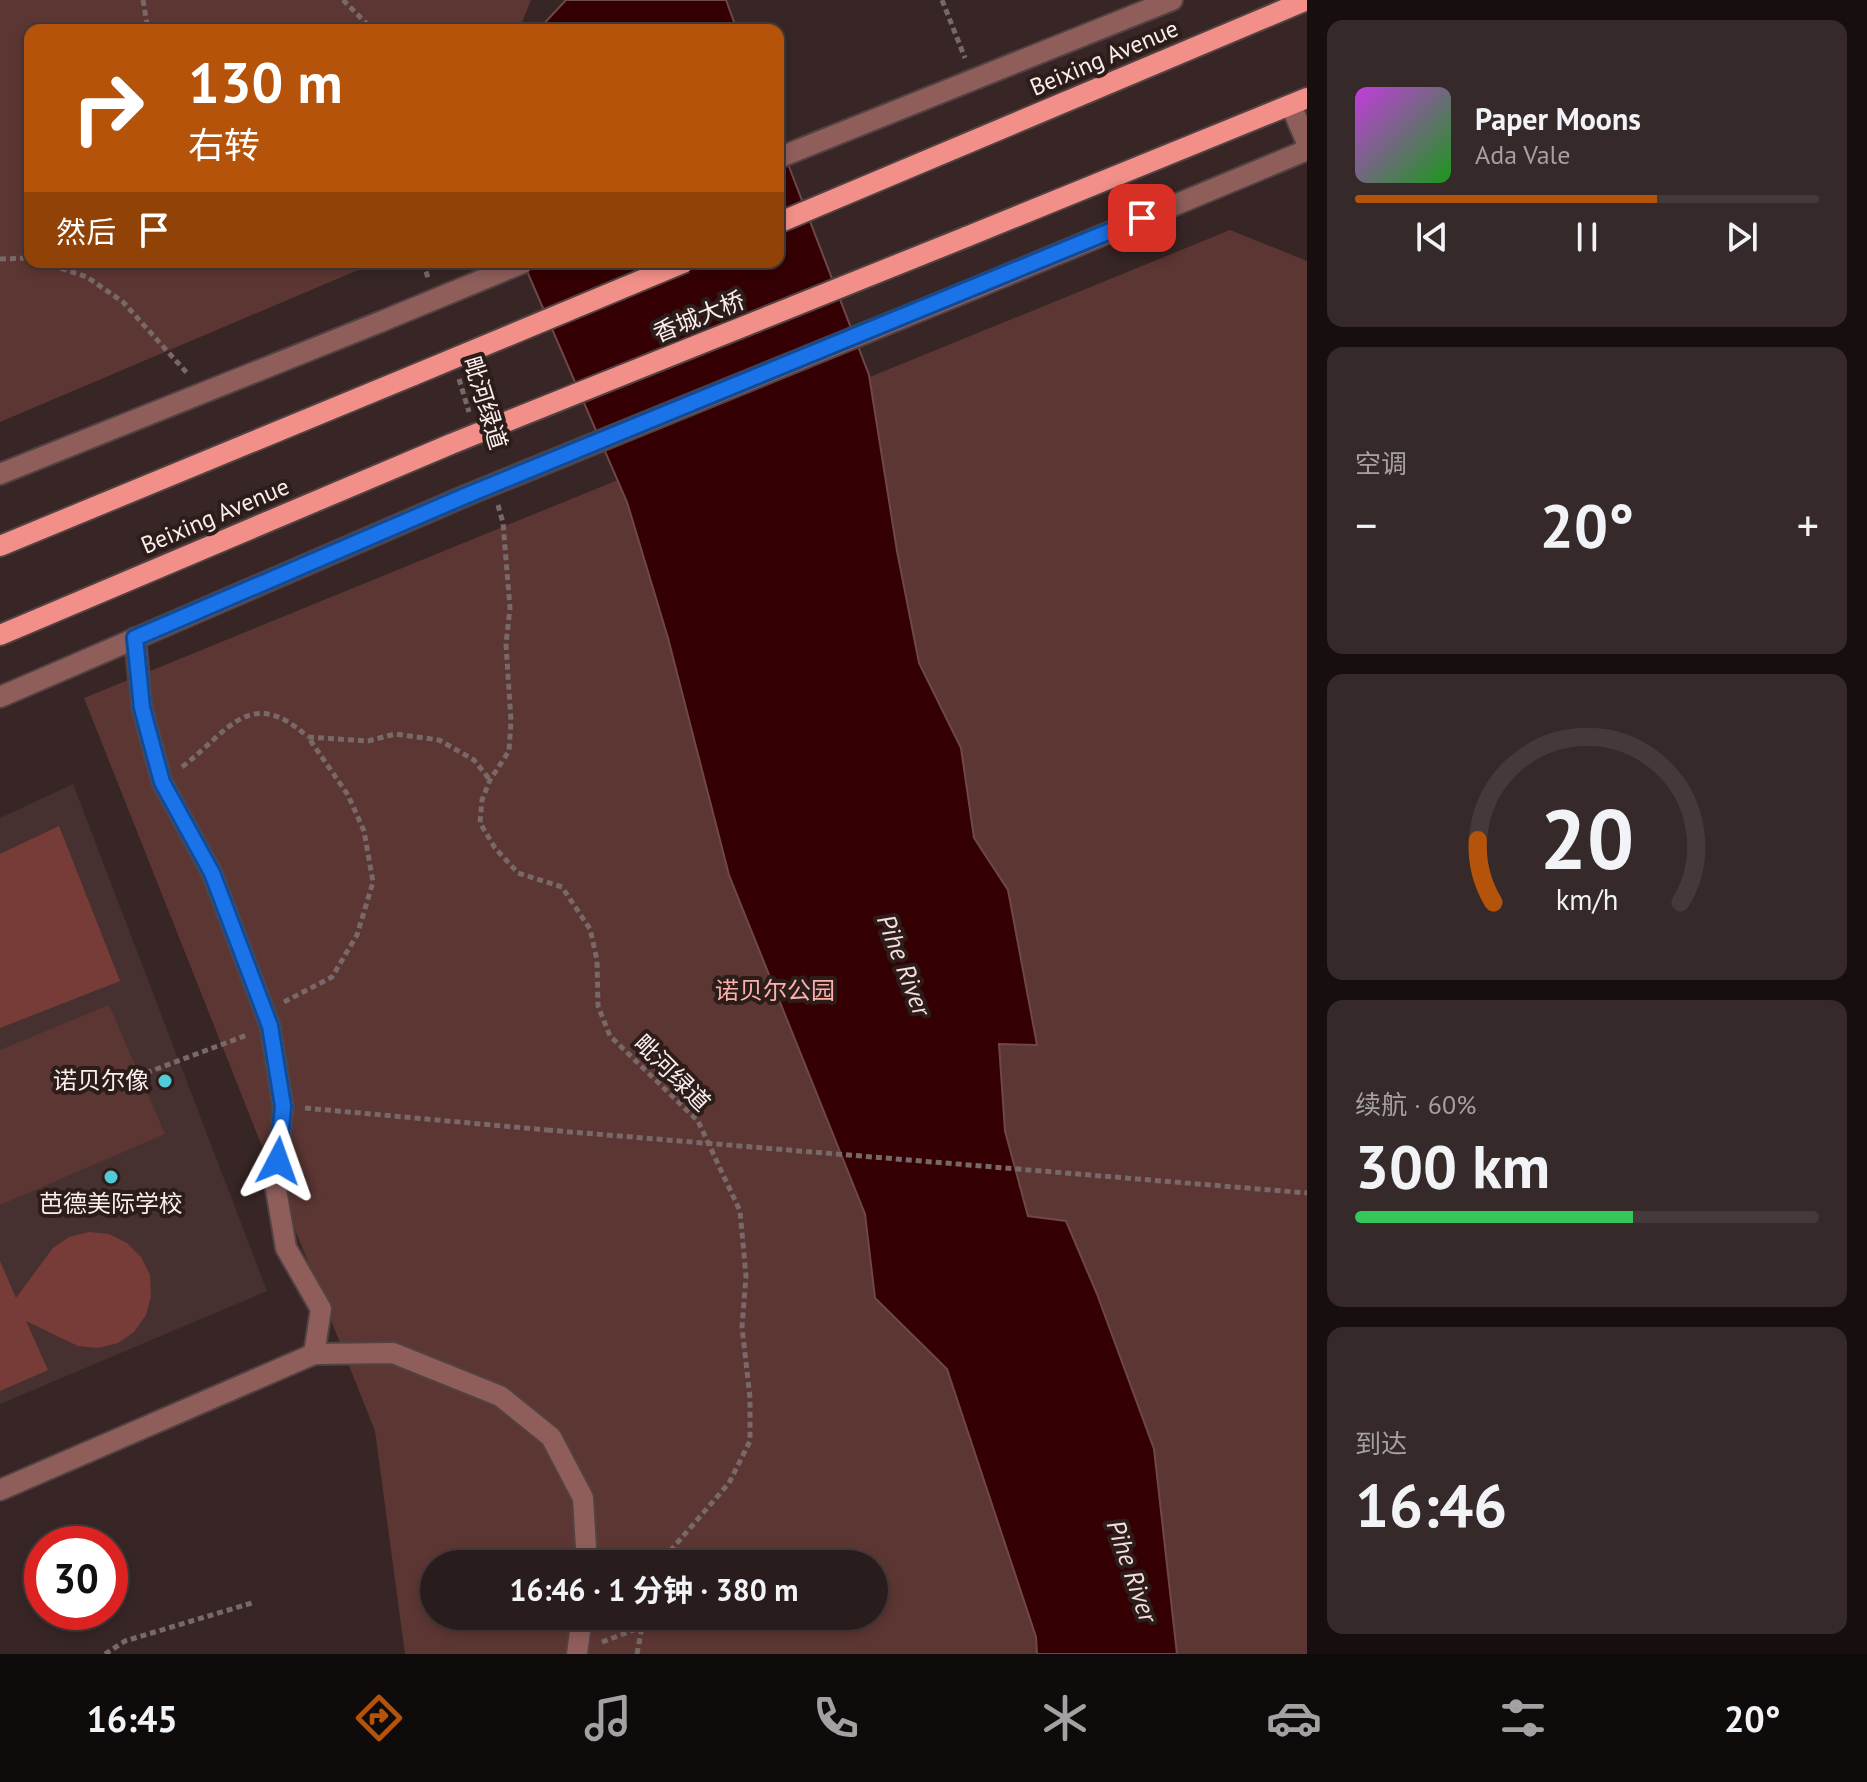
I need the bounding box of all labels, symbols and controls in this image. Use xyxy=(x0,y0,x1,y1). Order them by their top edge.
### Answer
street label: Beixing Avenue xyxy=(1025,12,1183,103)
text: 130 m xyxy=(188,46,343,118)
icon: right xyxy=(56,56,160,160)
text: Paper Moons xyxy=(1475,99,1641,138)
text: 右转 xyxy=(188,121,260,168)
text: Ada Vale xyxy=(1475,138,1570,171)
pin xyxy=(1108,184,1176,252)
icon: arrive xyxy=(1120,196,1164,240)
icon: arrive xyxy=(132,208,176,252)
text: 然后 xyxy=(56,212,116,251)
icon: previous xyxy=(1410,215,1454,259)
icon: pause xyxy=(1565,215,1609,259)
icon: next xyxy=(1720,215,1764,259)
street label: 香城大桥 xyxy=(649,284,749,349)
street label: 毗河绿道 xyxy=(457,352,514,453)
text: 空调 xyxy=(1355,447,1407,480)
street label: Beixing Avenue xyxy=(136,470,294,561)
text: 20° xyxy=(1540,486,1634,564)
text: − xyxy=(1355,496,1377,553)
text: + xyxy=(1797,496,1819,553)
text: 20 xyxy=(1540,784,1634,892)
text: km/h xyxy=(1556,881,1618,918)
water label: Pihe River xyxy=(870,909,939,1022)
park label: 诺贝尔公园 xyxy=(715,975,835,1006)
street label: 毗河绿道 xyxy=(627,1028,717,1118)
place label: 诺贝尔像 xyxy=(53,1065,149,1096)
marker: 诺贝尔像 xyxy=(156,1072,174,1090)
text: 续航 · 60% xyxy=(1355,1088,1476,1121)
position arrow xyxy=(236,1119,320,1203)
text: 300 km xyxy=(1355,1127,1550,1205)
marker: 芭德美际学校 xyxy=(102,1168,120,1186)
place label: 芭德美际学校 xyxy=(39,1188,183,1219)
text: 到达 xyxy=(1355,1427,1407,1460)
text: 16:46 xyxy=(1355,1466,1507,1544)
water label: Pihe River xyxy=(1100,1515,1166,1628)
speed limit sign: 30 xyxy=(24,1526,128,1630)
text: 16:46 · 1 分钟 · 380 m xyxy=(509,1570,799,1609)
icon: directions xyxy=(351,1690,407,1746)
icon: music xyxy=(580,1690,636,1746)
icon: phone xyxy=(808,1690,864,1746)
icon: climate xyxy=(1037,1690,1093,1746)
icon: car xyxy=(1266,1690,1322,1746)
icon: filters xyxy=(1495,1690,1551,1746)
text: 16:45 xyxy=(86,1695,178,1742)
text: 20° xyxy=(1724,1695,1780,1742)

